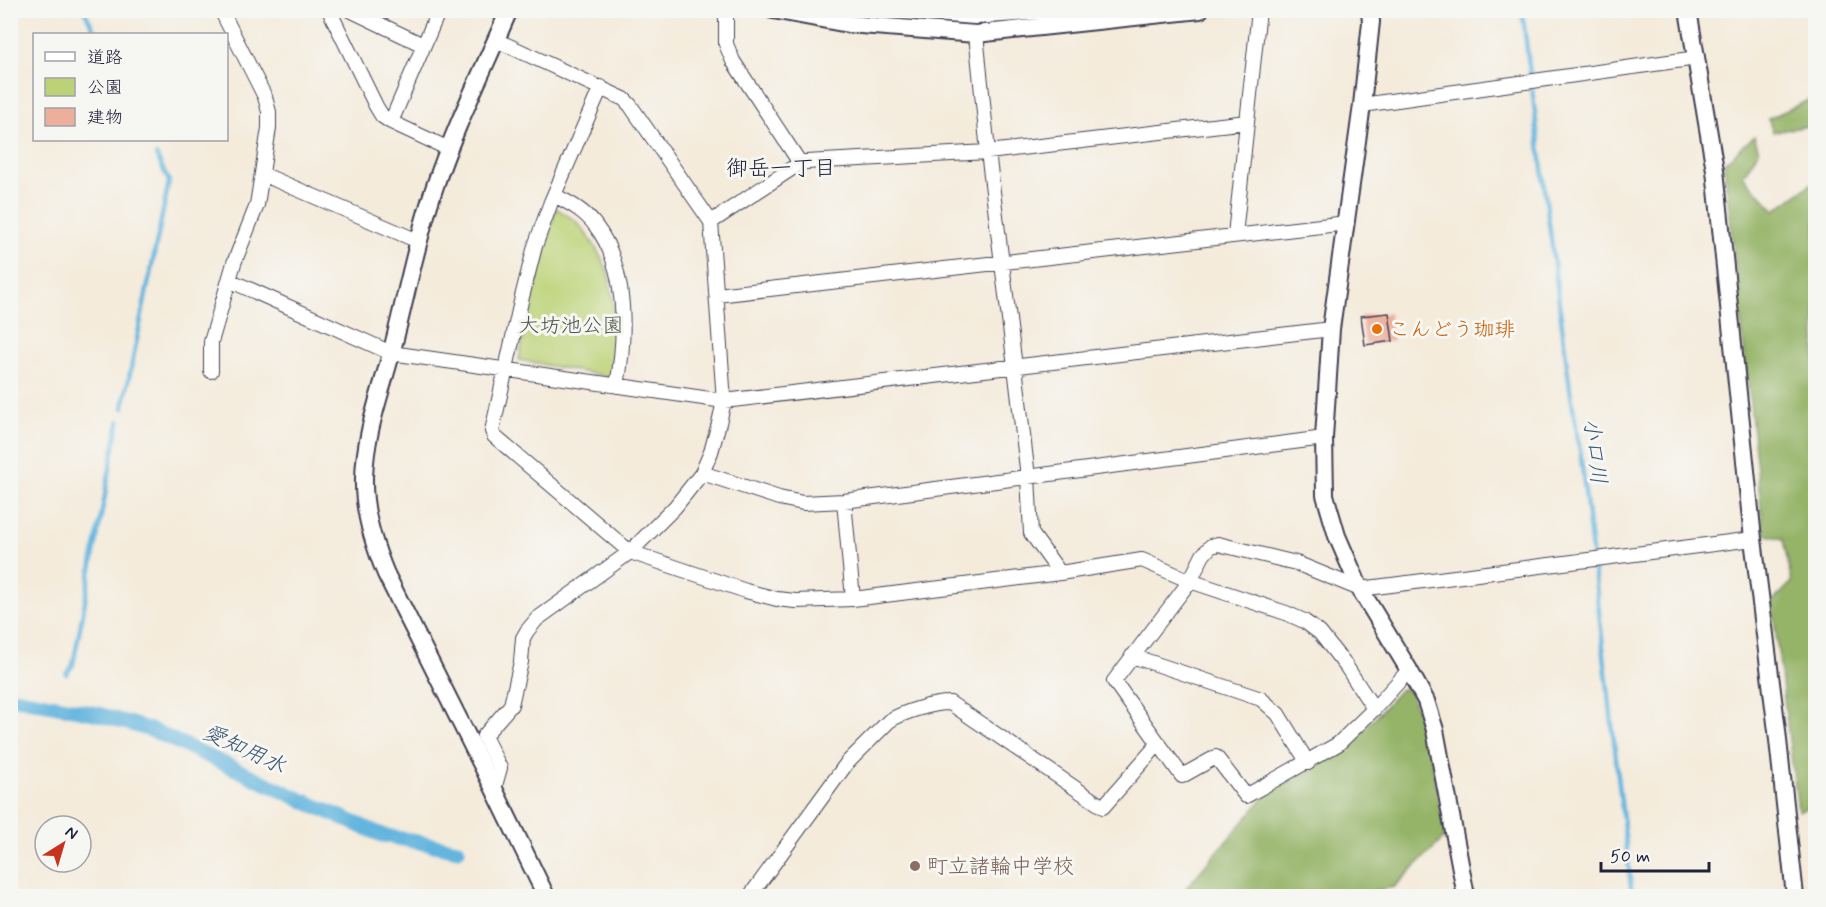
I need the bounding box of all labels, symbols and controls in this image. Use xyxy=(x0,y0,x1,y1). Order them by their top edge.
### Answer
legend xyxy=(33,33,228,141)
text: 道路 xyxy=(87,46,123,70)
text: 公園 xyxy=(87,76,123,100)
text: 建物 xyxy=(87,106,123,130)
district label: 御岳一丁目 xyxy=(726,155,836,183)
park label: 大坊池公園 xyxy=(519,312,624,340)
place label: こんどう珈琲 xyxy=(1389,316,1515,344)
marker: こんどう珈琲 xyxy=(1370,322,1384,336)
water label: 小口川 xyxy=(1576,417,1612,486)
water label: 愛知用水 xyxy=(198,719,290,781)
north arrow xyxy=(33,814,93,874)
text: N xyxy=(61,822,82,845)
scale bar xyxy=(1601,835,1709,873)
text: 50 m xyxy=(1610,845,1650,869)
place label: 町立諸輪中学校 xyxy=(927,853,1074,881)
marker: 町立諸輪中学校 xyxy=(908,859,922,873)

